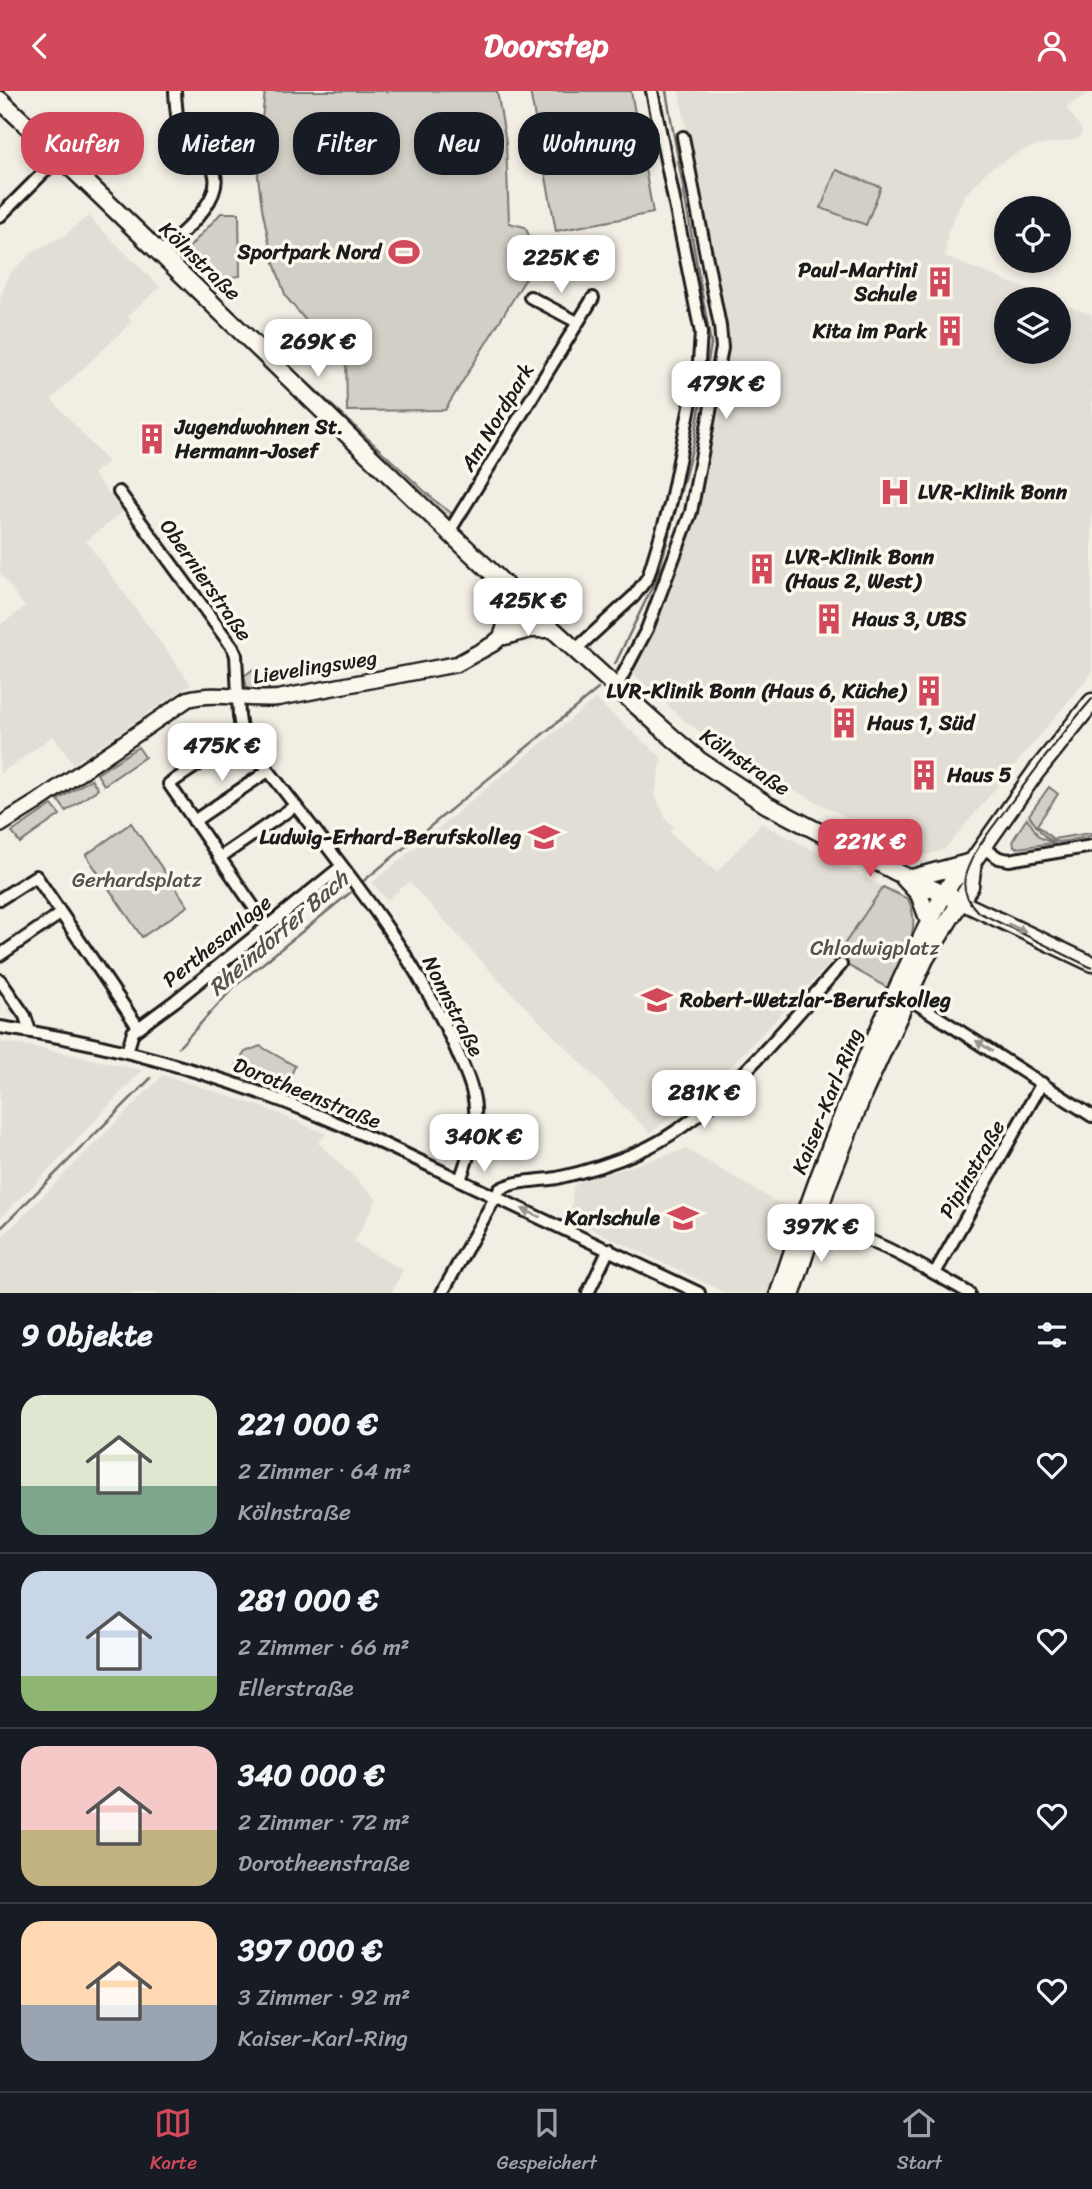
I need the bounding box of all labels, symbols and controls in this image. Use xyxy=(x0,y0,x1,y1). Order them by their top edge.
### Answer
text: Doorstep xyxy=(484,17,608,74)
icon: back xyxy=(21,27,59,65)
icon: person xyxy=(1033,27,1071,65)
chip: Kaufen xyxy=(21,112,144,175)
chip: Mieten xyxy=(158,112,279,175)
chip: Filter xyxy=(293,112,400,175)
chip: Neu xyxy=(414,112,504,175)
chip: Wohnung xyxy=(518,112,660,175)
map controls xyxy=(994,196,1071,364)
button: locate xyxy=(994,196,1071,273)
street label: Kölnstraße xyxy=(150,212,250,311)
place label: Sportpark Nord xyxy=(237,233,383,271)
sports icon: Sportpark Nord xyxy=(387,235,421,269)
pin: 225K € xyxy=(504,235,618,295)
text: 225K € xyxy=(523,237,599,278)
place label: Paul-Martini Schule xyxy=(798,251,918,313)
building icon: Paul-Martini Schule xyxy=(923,265,957,299)
button: layers xyxy=(994,287,1071,364)
place label: Kita im Park xyxy=(812,312,928,350)
building icon: Kita im Park xyxy=(933,314,967,348)
pin: 269K € xyxy=(261,320,375,379)
text: 269K € xyxy=(280,321,356,362)
street label: Am Nordpark xyxy=(449,355,545,480)
pin: 479K € xyxy=(669,361,783,421)
text: 479K € xyxy=(688,363,764,404)
place label: Jugendwohnen St. Hermann-Josef xyxy=(174,408,343,470)
building icon: Jugendwohnen St. Hermann-Josef xyxy=(135,422,169,456)
place label: LVR-Klinik Bonn xyxy=(918,473,1068,511)
hospital icon: LVR-Klinik Bonn xyxy=(878,475,912,509)
street label: Obernierstraße xyxy=(149,511,263,650)
place label: LVR-Klinik Bonn (Haus 2, West) xyxy=(785,538,935,600)
building icon: LVR-Klinik Bonn (Haus 2, West) xyxy=(745,552,779,586)
pin: 425K € xyxy=(471,579,585,638)
text: 425K € xyxy=(490,580,566,621)
place label: Haus 3, UBS xyxy=(851,600,968,638)
building icon: Haus 3, UBS xyxy=(812,602,846,636)
street label: Lievelingsweg xyxy=(250,638,380,696)
place label: LVR-Klinik Bonn (Haus 6, Küche) xyxy=(607,672,908,710)
building icon: LVR-Klinik Bonn (Haus 6, Küche) xyxy=(912,674,946,708)
place label: Haus 1, Süd xyxy=(866,704,976,742)
building icon: Haus 1, Süd xyxy=(827,706,861,740)
street label: Kölnstraße xyxy=(692,717,798,807)
pin: 475K € xyxy=(165,723,279,783)
text: 475K € xyxy=(184,725,260,766)
place label: Haus 5 xyxy=(946,756,1012,794)
building icon: Haus 5 xyxy=(907,758,941,792)
place label: Ludwig-Erhard-Berufskolleg xyxy=(259,818,521,856)
pin: 221K € xyxy=(813,819,927,879)
school or university icon: Ludwig-Erhard-Berufskolleg xyxy=(527,820,561,854)
text: 221K € xyxy=(834,821,906,862)
water label: Rheindorfer Bach xyxy=(198,859,360,1007)
park label: Gerhardsplatz xyxy=(72,861,202,899)
street label: Perthesanlage xyxy=(154,884,281,997)
one-way arrow xyxy=(1007,923,1027,934)
park label: Chlodwigplatz xyxy=(810,929,940,967)
street label: Nonnstraße xyxy=(411,949,495,1063)
place label: Robert-Wetzlar-Berufskolleg xyxy=(679,981,951,1019)
school or university icon: Robert-Wetzlar-Berufskolleg xyxy=(640,983,674,1017)
street label: Kaiser-Karl-Ring xyxy=(780,1022,874,1180)
one-way arrow xyxy=(975,1040,994,1053)
street label: Dorotheenstraße xyxy=(227,1046,387,1140)
pin: 281K € xyxy=(647,1070,761,1130)
text: 281K € xyxy=(668,1072,740,1113)
street label: Pipinstraße xyxy=(928,1112,1016,1226)
pin: 340K € xyxy=(427,1115,541,1174)
text: 340K € xyxy=(446,1116,522,1157)
place label: Karlschule xyxy=(564,1199,661,1237)
school or university icon: Karlschule xyxy=(666,1201,700,1235)
pin: 397K € xyxy=(764,1205,878,1264)
text: 397K € xyxy=(783,1206,859,1247)
one-way arrow xyxy=(521,1207,541,1219)
text: 9 Objekte xyxy=(21,1308,153,1362)
icon: filters xyxy=(1033,1316,1071,1354)
text: 221 000 € xyxy=(238,1397,378,1451)
icon: home xyxy=(77,1423,161,1507)
icon: heart xyxy=(1033,1446,1071,1484)
text: 2 Zimmer · 64 m² xyxy=(238,1451,411,1492)
text: Kölnstraße xyxy=(238,1492,351,1533)
text: 281 000 € xyxy=(238,1573,379,1627)
icon: home xyxy=(77,1599,161,1683)
icon: heart xyxy=(1033,1622,1071,1660)
text: 2 Zimmer · 66 m² xyxy=(238,1627,410,1668)
text: Ellerstraße xyxy=(238,1668,354,1709)
text: 340 000 € xyxy=(238,1748,385,1802)
icon: home xyxy=(77,1774,161,1858)
icon: heart xyxy=(1033,1797,1071,1835)
text: 2 Zimmer · 72 m² xyxy=(238,1802,410,1843)
text: Dorotheenstraße xyxy=(238,1843,410,1884)
text: 397 000 € xyxy=(238,1923,382,1977)
icon: home xyxy=(77,1949,161,2033)
icon: heart xyxy=(1033,1972,1071,2010)
text: 3 Zimmer · 92 m² xyxy=(238,1977,410,2018)
text: Kaiser-Karl-Ring xyxy=(238,2018,408,2059)
tab: Karte xyxy=(150,2104,197,2179)
tab: Gespeichert xyxy=(497,2104,597,2179)
tab: Start xyxy=(897,2104,942,2179)

